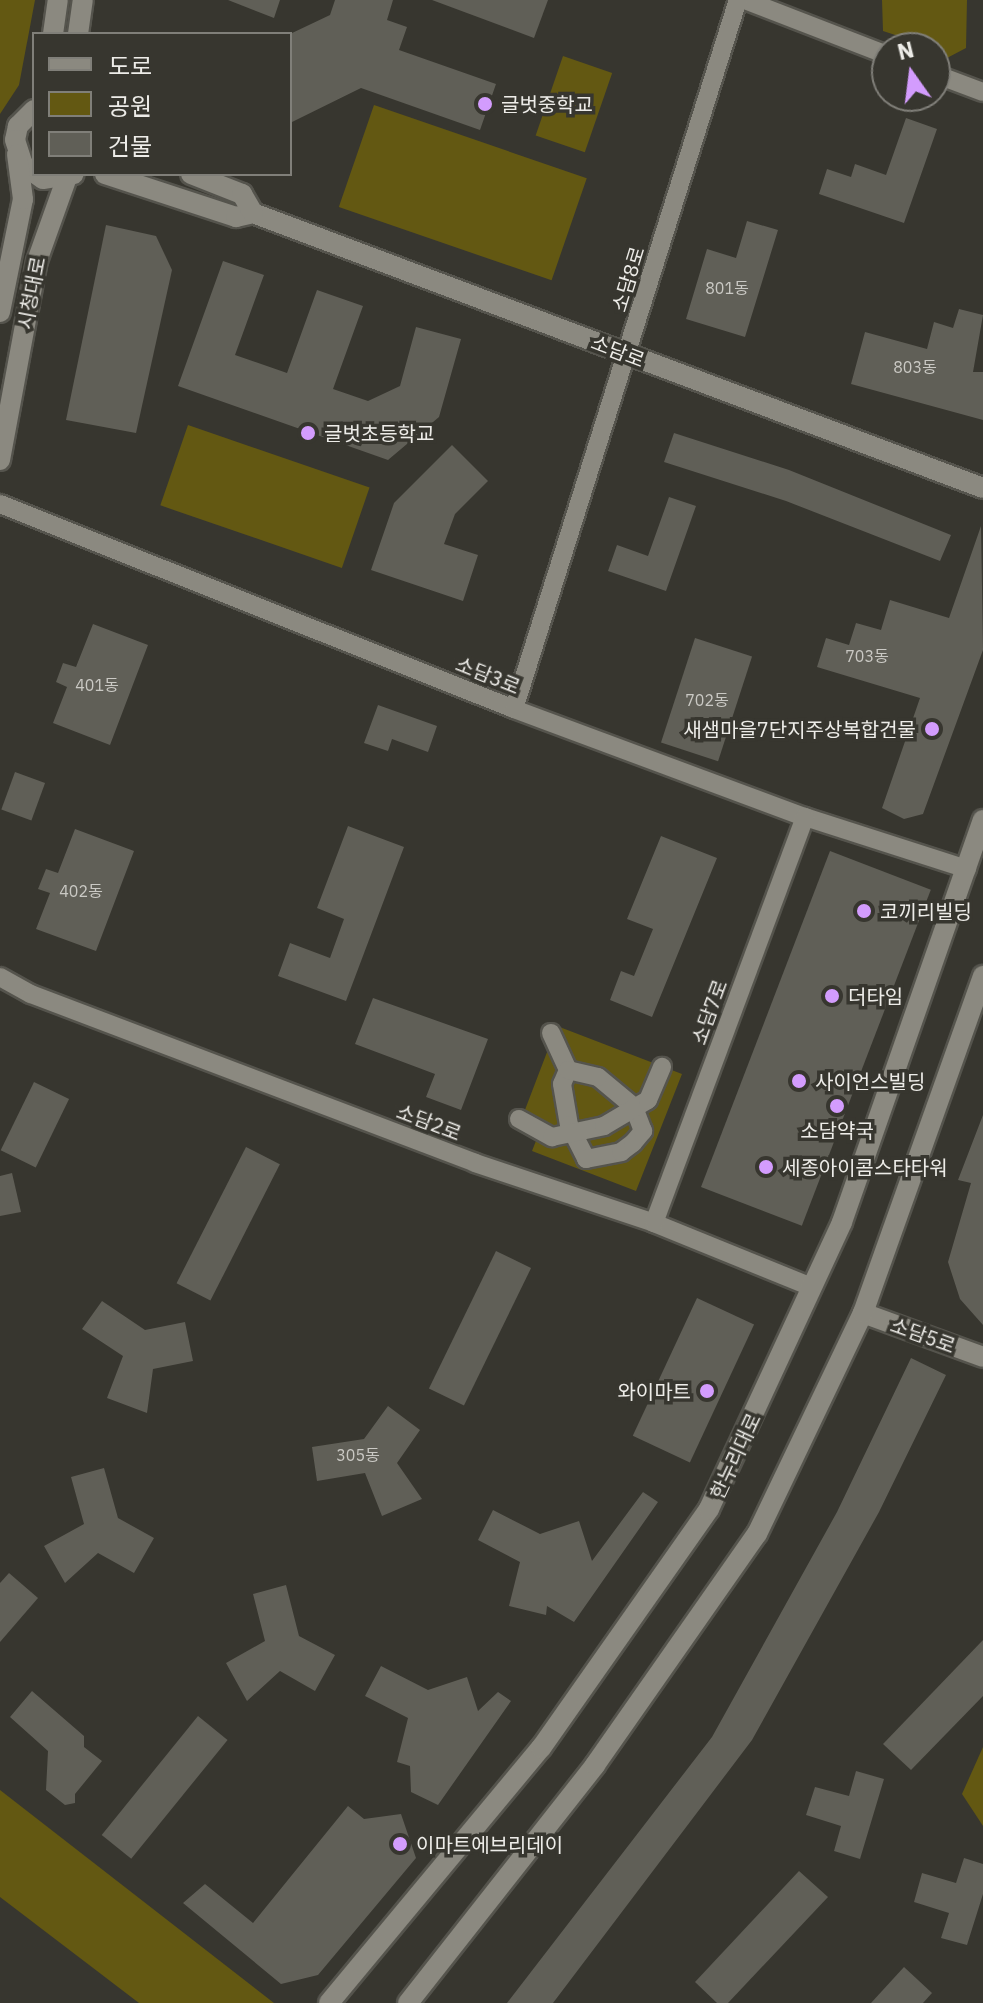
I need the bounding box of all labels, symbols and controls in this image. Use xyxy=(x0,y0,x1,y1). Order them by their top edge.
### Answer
legend xyxy=(32,32,292,176)
north arrow xyxy=(871,32,951,112)
text: N xyxy=(894,34,917,66)
text: 도로 xyxy=(108,50,152,82)
text: 공원 xyxy=(108,90,152,122)
place label: 글벗중학교 xyxy=(501,92,593,116)
marker: 글벗중학교 xyxy=(476,95,494,113)
text: 건물 xyxy=(108,130,152,162)
street label: 소담8로 xyxy=(607,243,649,315)
street label: 시청대로 xyxy=(12,255,50,331)
house number: 801동 xyxy=(705,278,749,298)
street label: 소담로 xyxy=(588,330,648,372)
house number: 803동 xyxy=(893,357,937,377)
place label: 글벗초등학교 xyxy=(324,421,434,445)
marker: 글벗초등학교 xyxy=(299,424,317,442)
house number: 703동 xyxy=(845,646,889,666)
street label: 소담3로 xyxy=(452,651,524,699)
house number: 401동 xyxy=(75,675,119,695)
house number: 702동 xyxy=(685,690,729,710)
place label: 새샘마을7단지주상복합건물 xyxy=(683,717,916,741)
marker: 새샘마을7단지주상복합건물 xyxy=(923,720,941,738)
house number: 402동 xyxy=(59,881,103,901)
place label: 코끼리빌딩 xyxy=(880,899,972,923)
marker: 코끼리빌딩 xyxy=(855,902,873,920)
street label: 소담7로 xyxy=(686,976,732,1048)
place label: 더타임 xyxy=(848,984,903,1008)
marker: 더타임 xyxy=(823,987,841,1005)
place label: 사이언스빌딩 xyxy=(815,1069,925,1093)
marker: 사이언스빌딩 xyxy=(790,1072,808,1090)
marker: 소담약국 xyxy=(828,1097,846,1115)
street label: 소담2로 xyxy=(393,1099,465,1145)
place label: 소담약국 xyxy=(800,1118,874,1142)
place label: 세종아이콤스타타워 xyxy=(782,1155,948,1179)
marker: 세종아이콤스타타워 xyxy=(757,1158,775,1176)
street label: 소담5로 xyxy=(887,1312,959,1358)
place label: 와이마트 xyxy=(617,1379,691,1403)
marker: 와이마트 xyxy=(698,1382,716,1400)
street label: 한누리대로 xyxy=(705,1409,765,1503)
house number: 305동 xyxy=(336,1445,380,1465)
place label: 이마트에브리데이 xyxy=(416,1832,563,1856)
marker: 이마트에브리데이 xyxy=(391,1835,409,1853)

